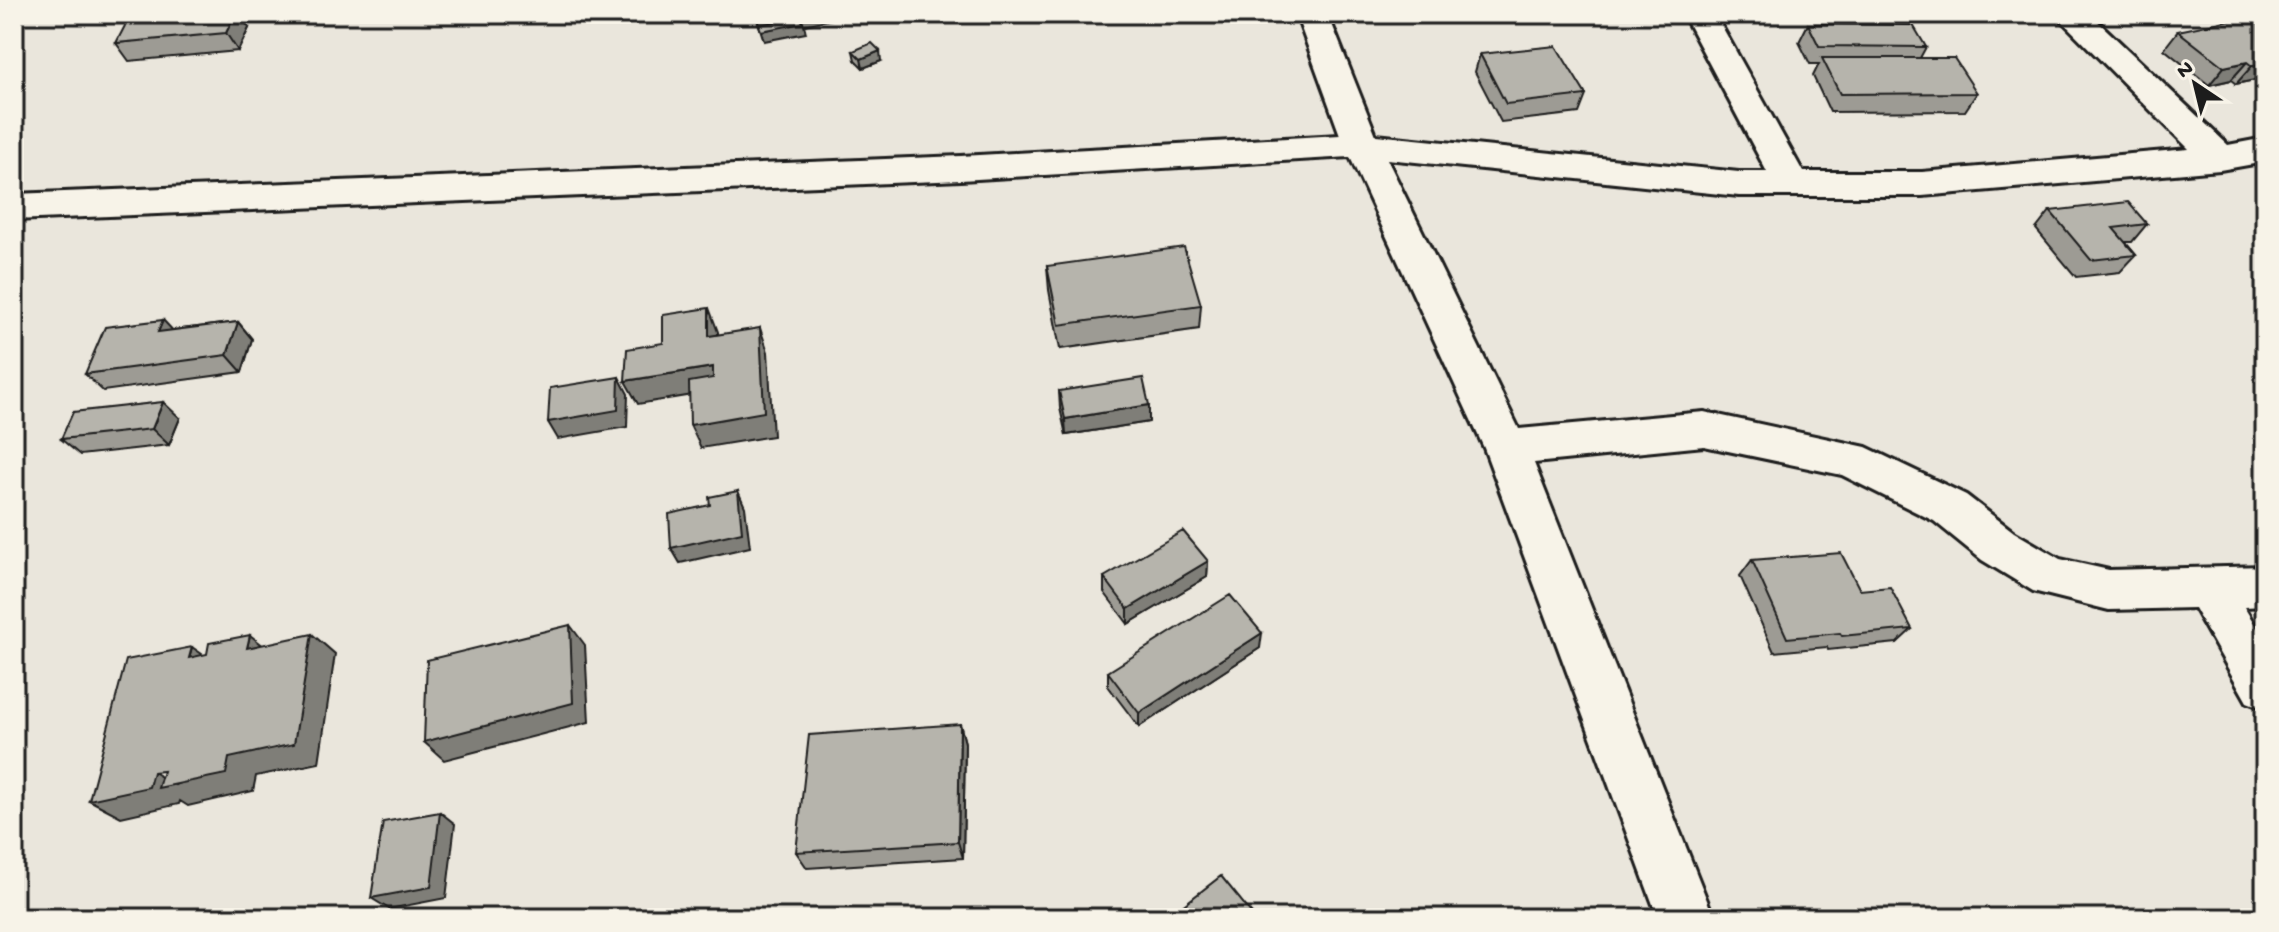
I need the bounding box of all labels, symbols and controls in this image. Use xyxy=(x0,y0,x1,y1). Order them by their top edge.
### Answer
north arrow xyxy=(2155,44,2235,124)
text: N xyxy=(2172,56,2199,86)

